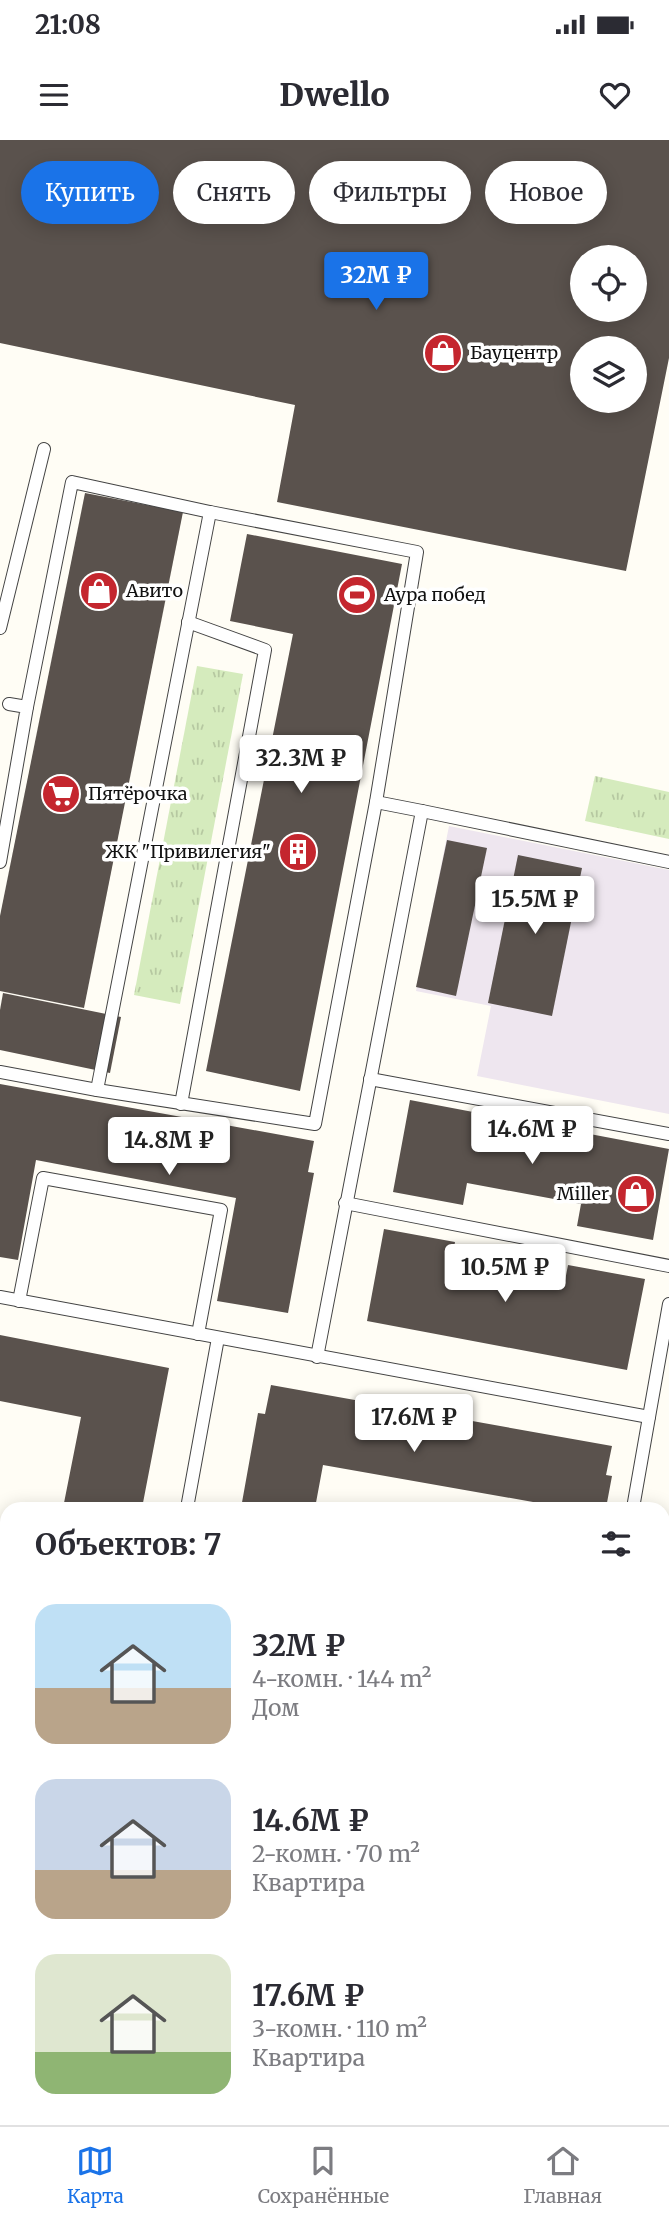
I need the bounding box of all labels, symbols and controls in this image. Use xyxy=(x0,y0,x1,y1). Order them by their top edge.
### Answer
text: 21:08 xyxy=(35,8,101,41)
text: Dwello xyxy=(279,75,390,115)
icon: menu xyxy=(35,76,73,114)
icon: heart xyxy=(596,76,634,114)
chip: Купить xyxy=(21,161,159,224)
chip: Снять xyxy=(173,161,295,224)
chip: Фильтры xyxy=(309,161,471,224)
chip: Новое xyxy=(485,161,607,224)
map controls xyxy=(570,245,647,413)
button: locate xyxy=(570,245,647,322)
pin: 32M ₽ xyxy=(327,253,425,312)
text: 32M ₽ xyxy=(340,260,412,289)
shop icon: Бауцентр xyxy=(422,332,464,374)
button: layers xyxy=(570,336,647,413)
place label: Бауцентр xyxy=(470,341,558,364)
shop icon: Авито xyxy=(78,570,120,612)
sports icon: Аура побед xyxy=(336,574,378,616)
place label: Авито xyxy=(125,579,183,602)
place label: Аура побед xyxy=(383,583,486,606)
pin: 32.3M ₽ xyxy=(236,736,366,795)
text: 32.3M ₽ xyxy=(256,743,346,772)
supermarket icon: Пятёрочка xyxy=(40,773,82,815)
place label: Пятёрочка xyxy=(88,782,188,805)
building icon: ЖК "Привилегия" xyxy=(277,831,319,873)
place label: ЖК "Привилегия" xyxy=(105,840,271,863)
pin: 15.5M ₽ xyxy=(470,876,600,936)
text: 15.5M ₽ xyxy=(491,884,579,913)
pin: 14.6M ₽ xyxy=(467,1107,597,1166)
text: 14.6M ₽ xyxy=(487,1114,577,1143)
pin: 14.8M ₽ xyxy=(104,1118,234,1177)
text: 14.8M ₽ xyxy=(124,1125,214,1154)
shop icon: Miller xyxy=(615,1173,657,1215)
place label: Miller xyxy=(557,1182,609,1205)
pin: 10.5M ₽ xyxy=(440,1244,570,1304)
text: 10.5M ₽ xyxy=(461,1252,549,1281)
pin: 17.6M ₽ xyxy=(349,1394,479,1454)
text: 17.6M ₽ xyxy=(371,1402,457,1431)
text: Объектов: 7 xyxy=(35,1525,221,1563)
icon: filters xyxy=(597,1525,635,1563)
text: 32M ₽ xyxy=(252,1626,345,1664)
icon: home xyxy=(91,1632,175,1716)
text: 4-комн. · 144 m² xyxy=(252,1664,431,1693)
text: Дом xyxy=(252,1693,300,1722)
text: 14.6M ₽ xyxy=(252,1801,369,1839)
icon: home xyxy=(91,1807,175,1891)
text: 2-комн. · 70 m² xyxy=(252,1839,420,1868)
text: Квартира xyxy=(252,1868,365,1897)
text: 17.6M ₽ xyxy=(252,1976,364,2014)
icon: home xyxy=(91,1982,175,2066)
text: 3-комн. · 110 m² xyxy=(252,2014,427,2043)
text: Квартира xyxy=(252,2043,365,2072)
tab: Карта xyxy=(67,2142,124,2208)
tab: Сохранённые xyxy=(258,2142,389,2208)
tab: Главная xyxy=(523,2142,602,2208)

